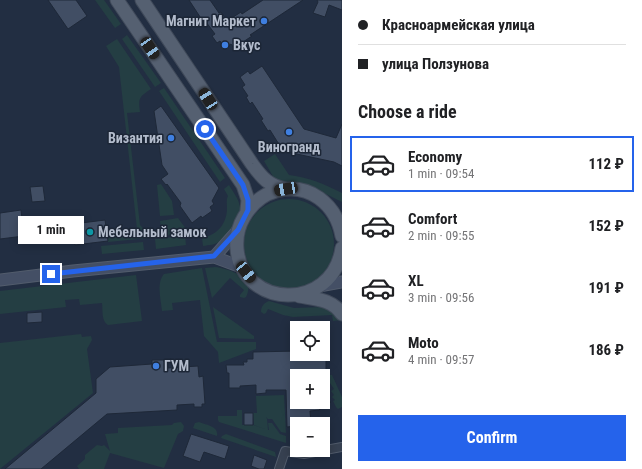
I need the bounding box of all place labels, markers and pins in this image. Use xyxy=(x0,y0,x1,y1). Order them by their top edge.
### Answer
place label: Магнит Маркет xyxy=(166,13,257,29)
marker: Магнит Маркет xyxy=(259,16,269,26)
place label: Вкус xyxy=(233,37,261,53)
marker: Вкус xyxy=(220,40,230,50)
marker: Виногранд xyxy=(284,127,294,137)
place label: Византия xyxy=(108,130,163,146)
marker: Византия xyxy=(166,133,176,143)
place label: Виногранд xyxy=(258,139,320,155)
place label: Мебельный замок xyxy=(98,224,207,240)
marker: Мебельный замок xyxy=(85,227,95,237)
place label: ГУМ xyxy=(164,358,189,374)
marker: ГУМ xyxy=(151,361,161,371)

